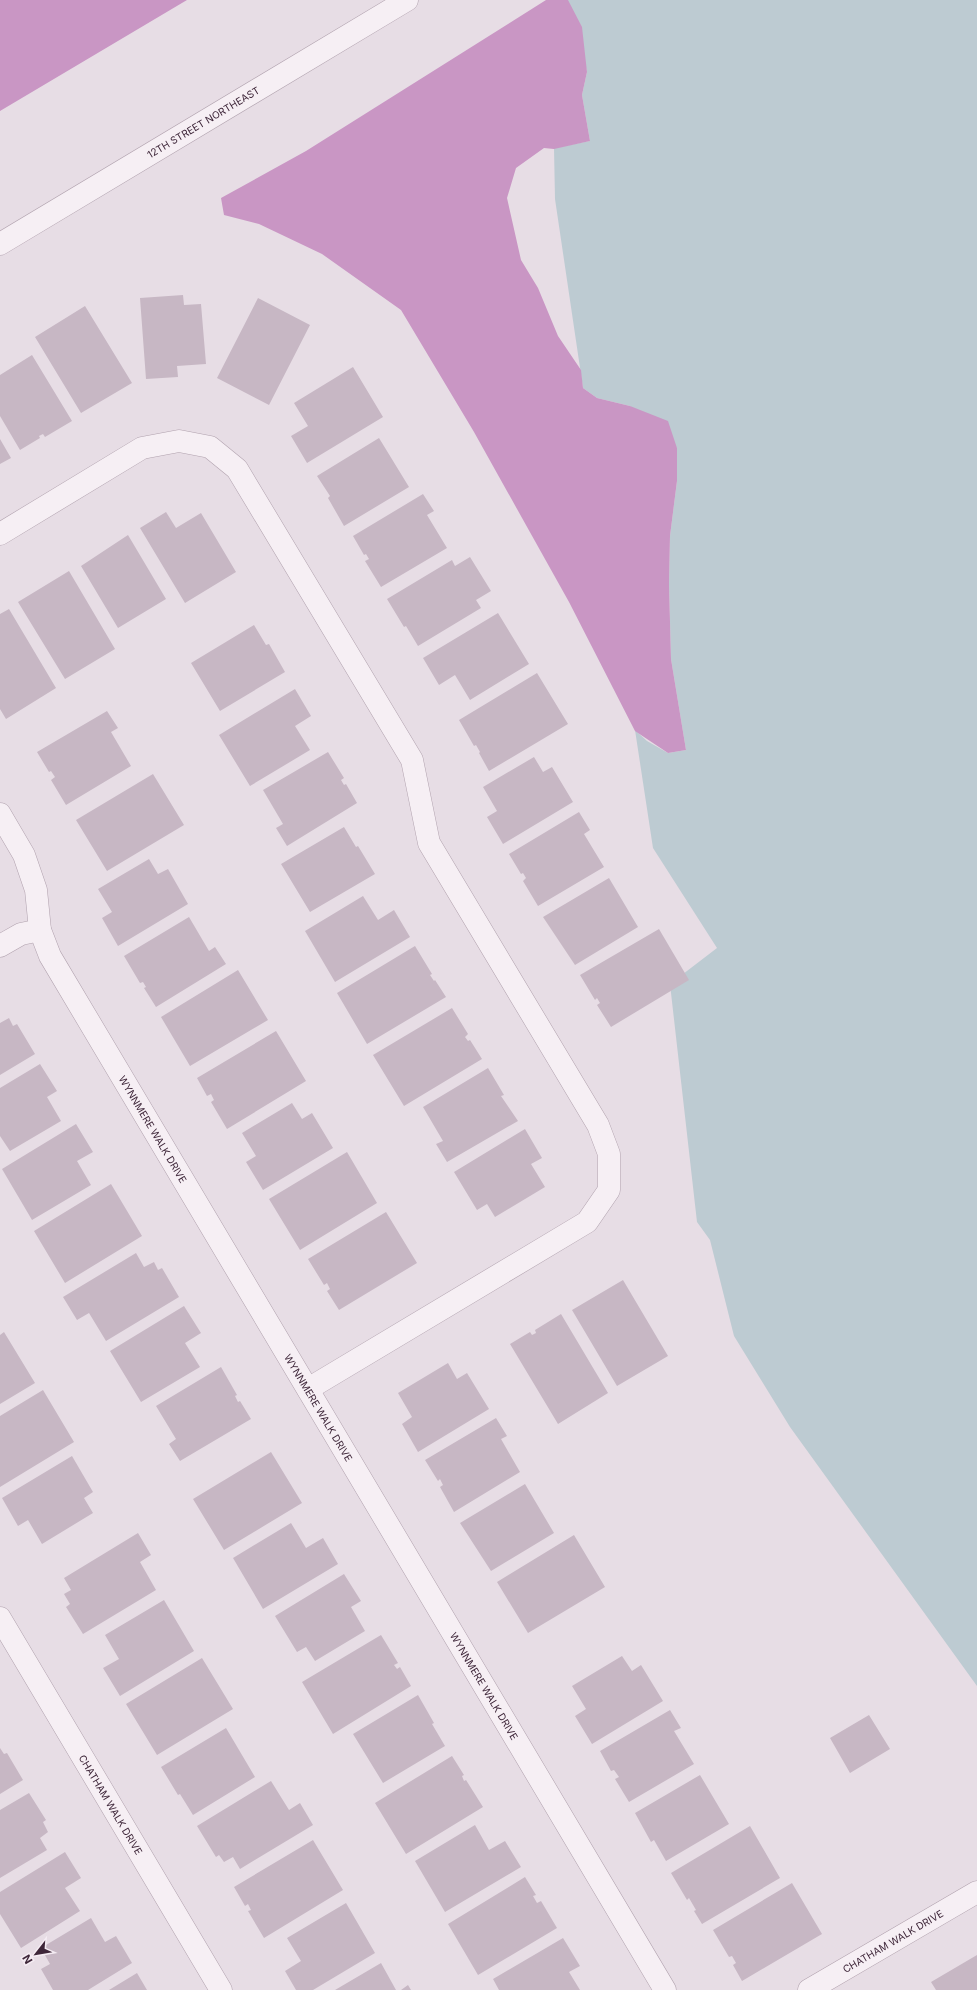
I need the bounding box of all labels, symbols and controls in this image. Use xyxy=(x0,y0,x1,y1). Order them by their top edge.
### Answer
street label: 12TH STREET NORTHEAST xyxy=(145,84,262,160)
street label: WYNNMERE WALK DRIVE xyxy=(116,1073,189,1185)
street label: WYNNMERE WALK DRIVE xyxy=(282,1352,355,1463)
street label: WYNNMERE WALK DRIVE xyxy=(448,1630,521,1742)
street label: CHATHAM WALK DRIVE xyxy=(77,1752,145,1857)
street label: CHATHAM WALK DRIVE xyxy=(840,1907,945,1975)
north arrow xyxy=(16,1934,56,1974)
text: N xyxy=(19,1952,36,1966)

